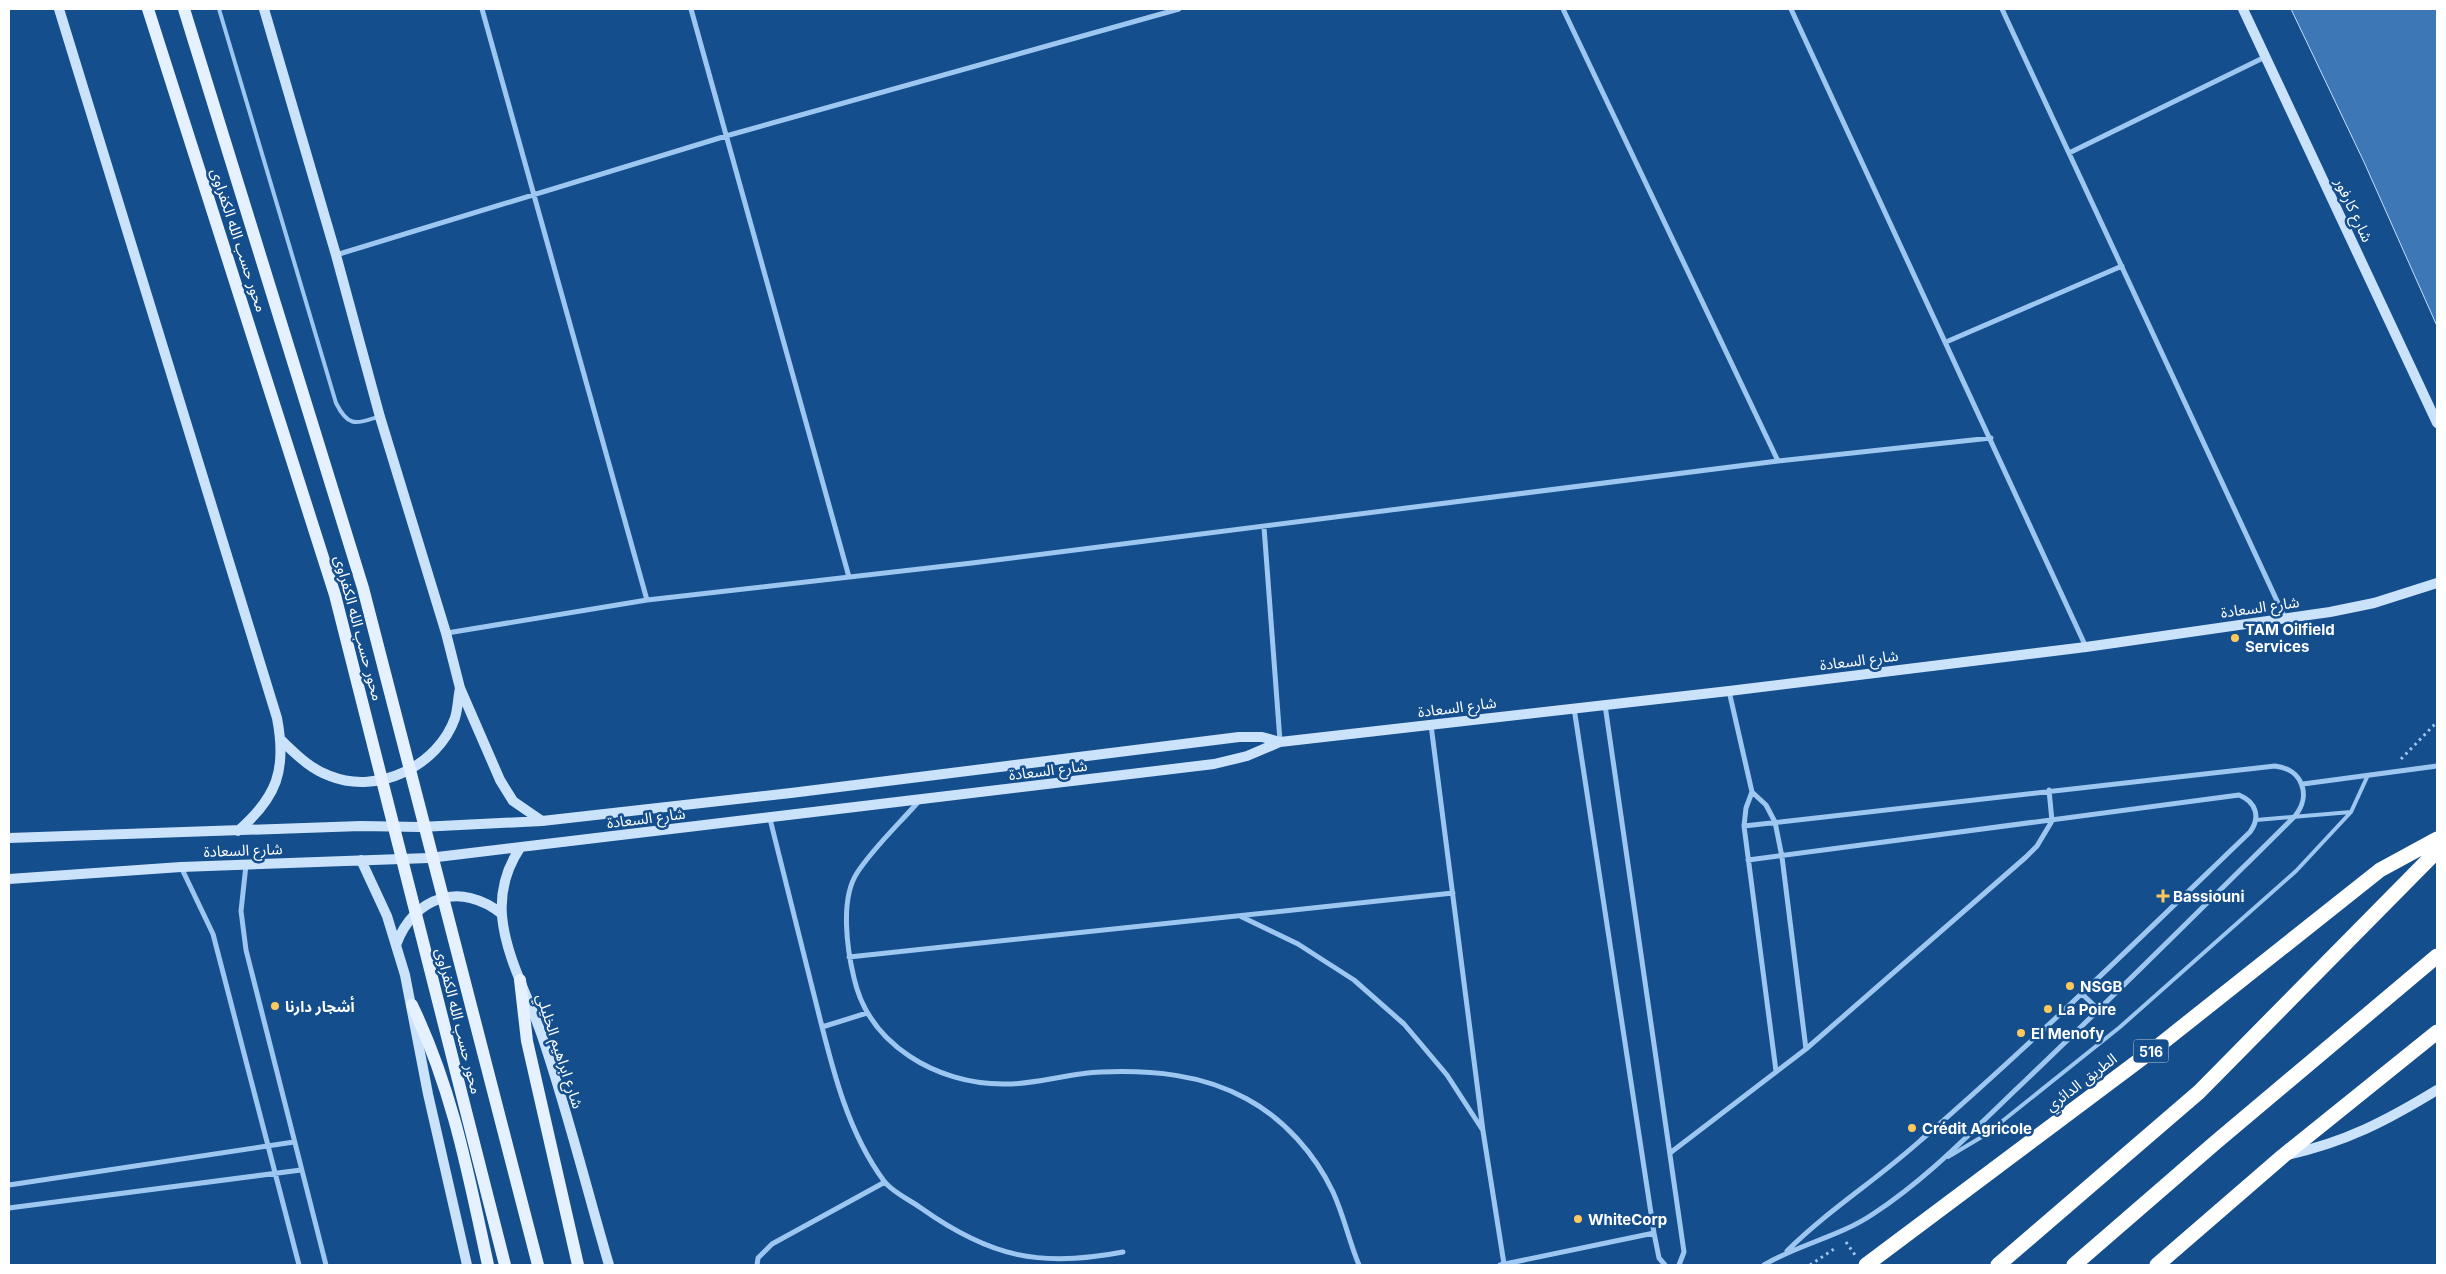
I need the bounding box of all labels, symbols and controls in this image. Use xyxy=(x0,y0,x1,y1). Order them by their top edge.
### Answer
street label: محور حسب الله الكفراوى xyxy=(207,166,271,314)
street label: شارع كارفور xyxy=(2328,174,2377,246)
street label: محور حسب الله الكفراوى xyxy=(330,553,388,703)
street label: شارع السعادة xyxy=(2220,592,2301,625)
place label: TAM Oilfield Services xyxy=(2245,620,2335,656)
marker: TAM Oilfield Services xyxy=(2229,632,2241,644)
street label: شارع السعادة xyxy=(1819,646,1900,677)
street label: شارع السعادة xyxy=(1417,693,1498,724)
street label: شارع السعادة xyxy=(1008,756,1089,787)
street label: شارع السعادة xyxy=(606,804,687,835)
street label: شارع السعادة xyxy=(203,839,283,864)
place label: Bassiouni xyxy=(2173,887,2244,906)
marker: Bassiouni xyxy=(2157,890,2169,902)
street label: محور حسب الله الكفراوى xyxy=(432,946,486,1096)
place label: NSGB xyxy=(2080,977,2123,996)
marker: NSGB xyxy=(2064,980,2076,992)
street label: شارع ابراهيم الخليلي xyxy=(530,991,588,1112)
place label: أشجار دارنا xyxy=(285,996,355,1016)
marker: أشجار دارنا xyxy=(269,1000,281,1012)
place label: La Poire xyxy=(2058,1000,2116,1019)
marker: La Poire xyxy=(2042,1003,2054,1015)
place label: El Menofy xyxy=(2031,1024,2104,1043)
marker: El Menofy xyxy=(2015,1027,2027,1039)
road number: 516 xyxy=(2134,1040,2168,1062)
street label: الطريق الدائري xyxy=(2041,1049,2122,1117)
place label: Crédit Agricole xyxy=(1922,1119,2032,1138)
marker: Crédit Agricole xyxy=(1906,1122,1918,1134)
place label: WhiteCorp xyxy=(1588,1210,1667,1229)
marker: WhiteCorp xyxy=(1572,1213,1584,1225)

